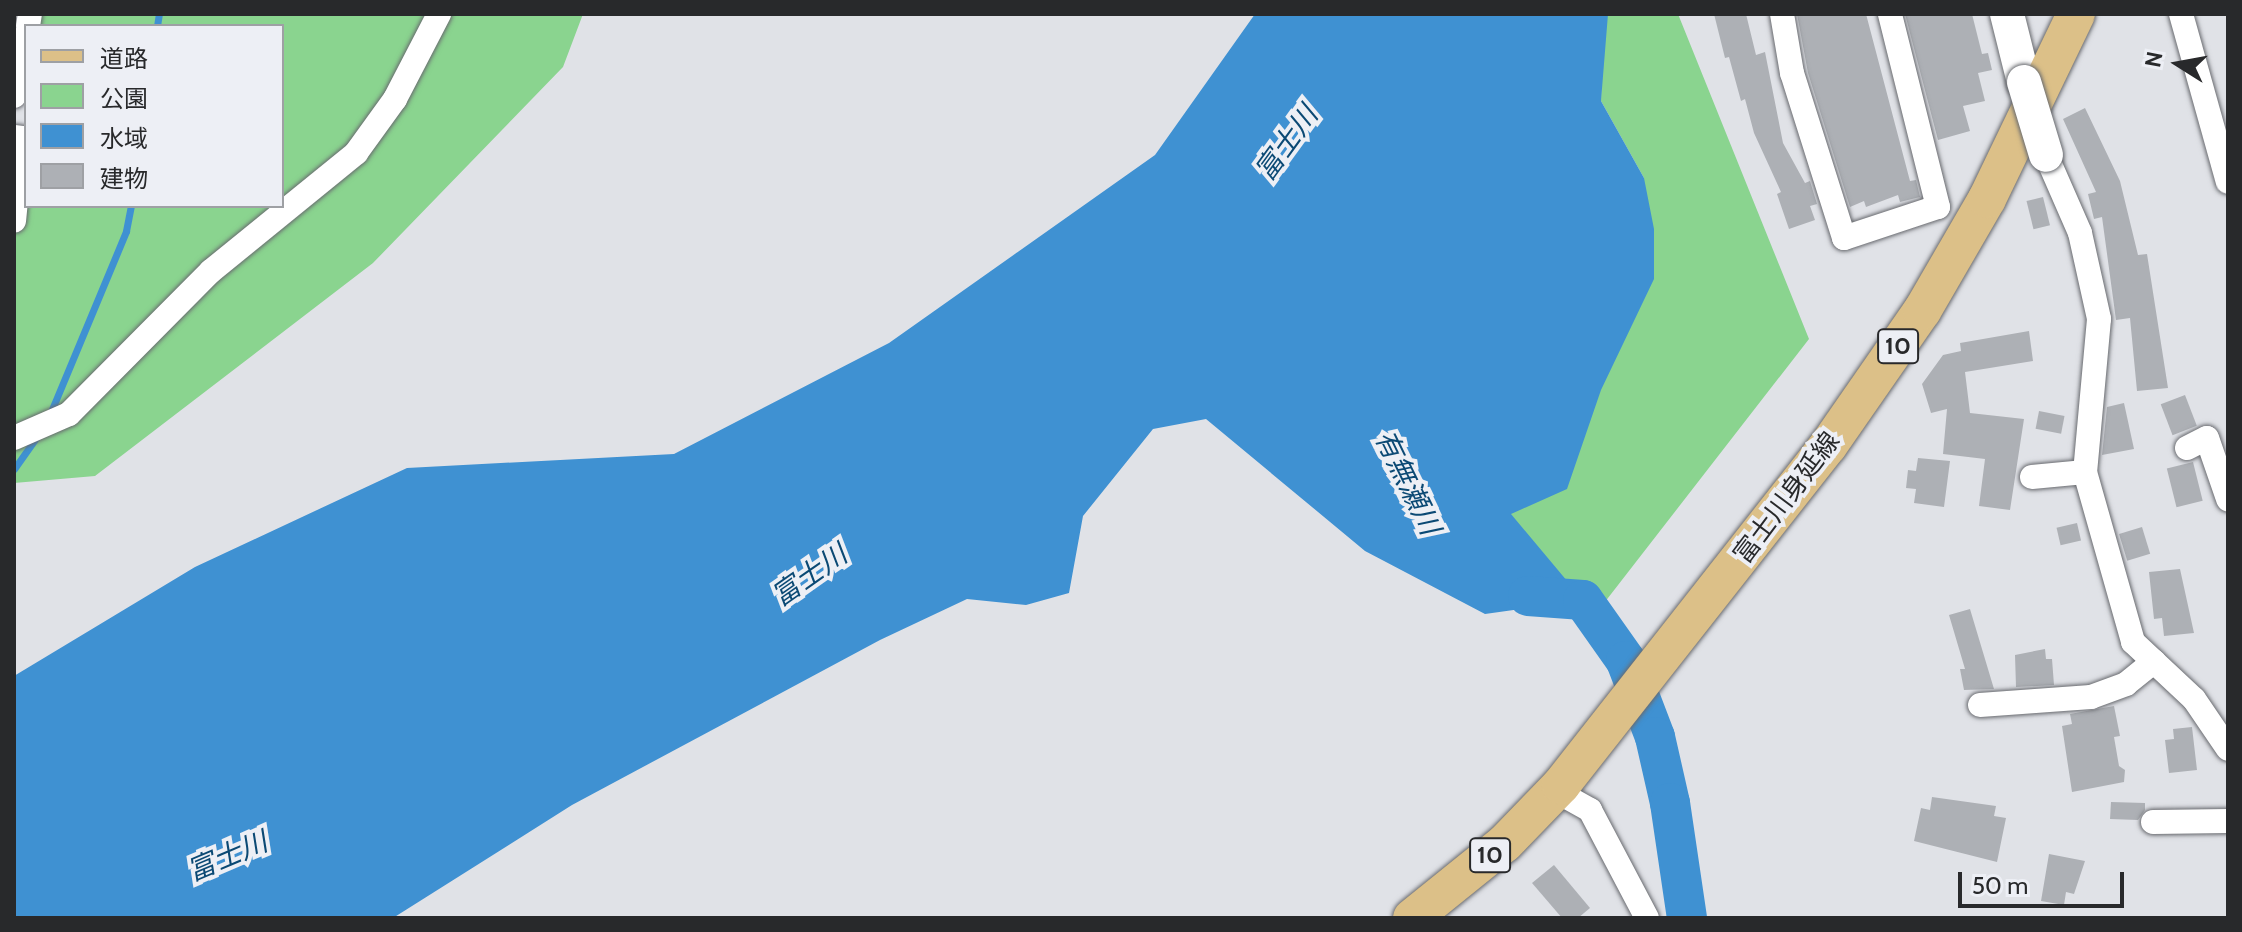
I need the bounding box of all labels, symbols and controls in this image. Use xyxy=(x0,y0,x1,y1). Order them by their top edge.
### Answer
legend xyxy=(24,24,284,208)
north arrow xyxy=(2138,24,2218,104)
text: 道路 xyxy=(100,44,148,73)
text: N xyxy=(2139,49,2169,70)
text: 公園 xyxy=(100,84,148,113)
water label: 富士川 xyxy=(1248,99,1324,187)
text: 水域 xyxy=(100,124,148,153)
text: 建物 xyxy=(100,164,148,193)
road number: 10 xyxy=(1876,326,1920,366)
water label: 有無瀬川 xyxy=(1368,424,1448,540)
street label: 富士川身延線 xyxy=(1728,426,1846,570)
water label: 富士川 xyxy=(765,537,853,613)
water label: 富士川 xyxy=(182,824,272,888)
road number: 10 xyxy=(1468,835,1512,875)
scale bar xyxy=(1962,856,2128,906)
text: 50 m xyxy=(1972,871,2028,900)

